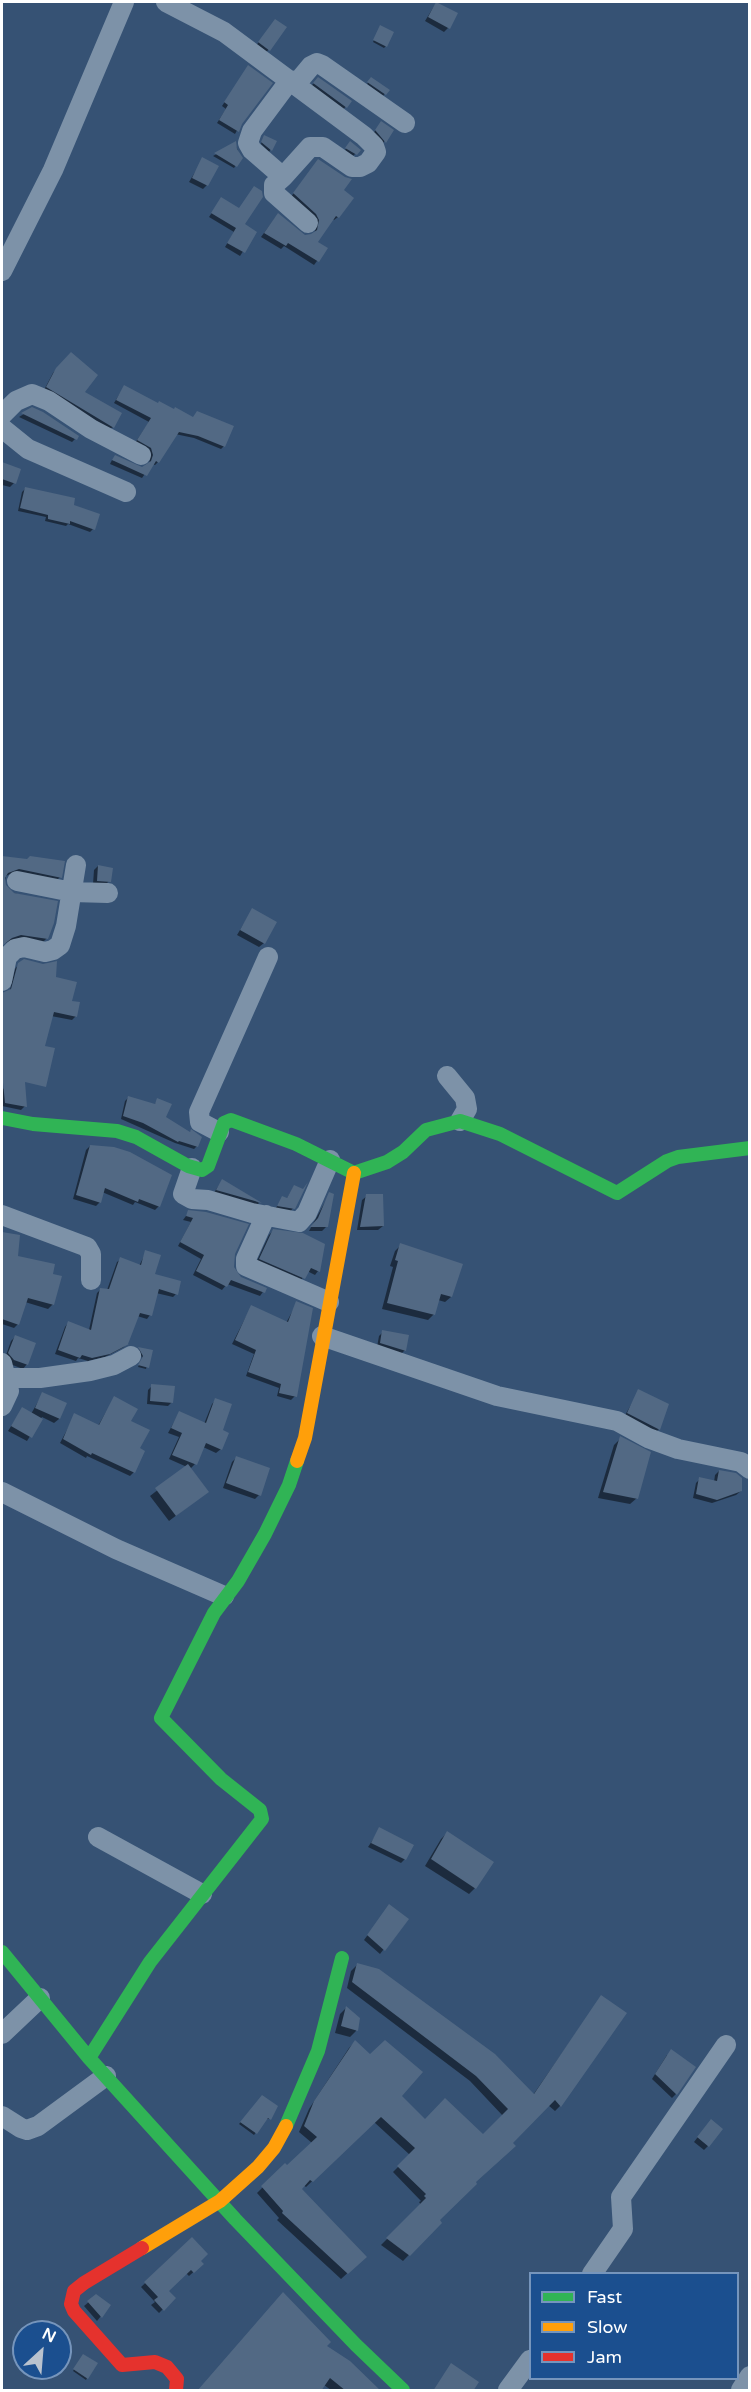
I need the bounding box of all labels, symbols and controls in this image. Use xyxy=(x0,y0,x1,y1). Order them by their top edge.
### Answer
legend xyxy=(529,2272,739,2380)
text: Fast xyxy=(587,2286,622,2308)
text: Slow xyxy=(587,2316,628,2338)
north arrow xyxy=(12,2320,72,2380)
text: N xyxy=(39,2324,59,2347)
text: Jam xyxy=(587,2346,622,2368)

